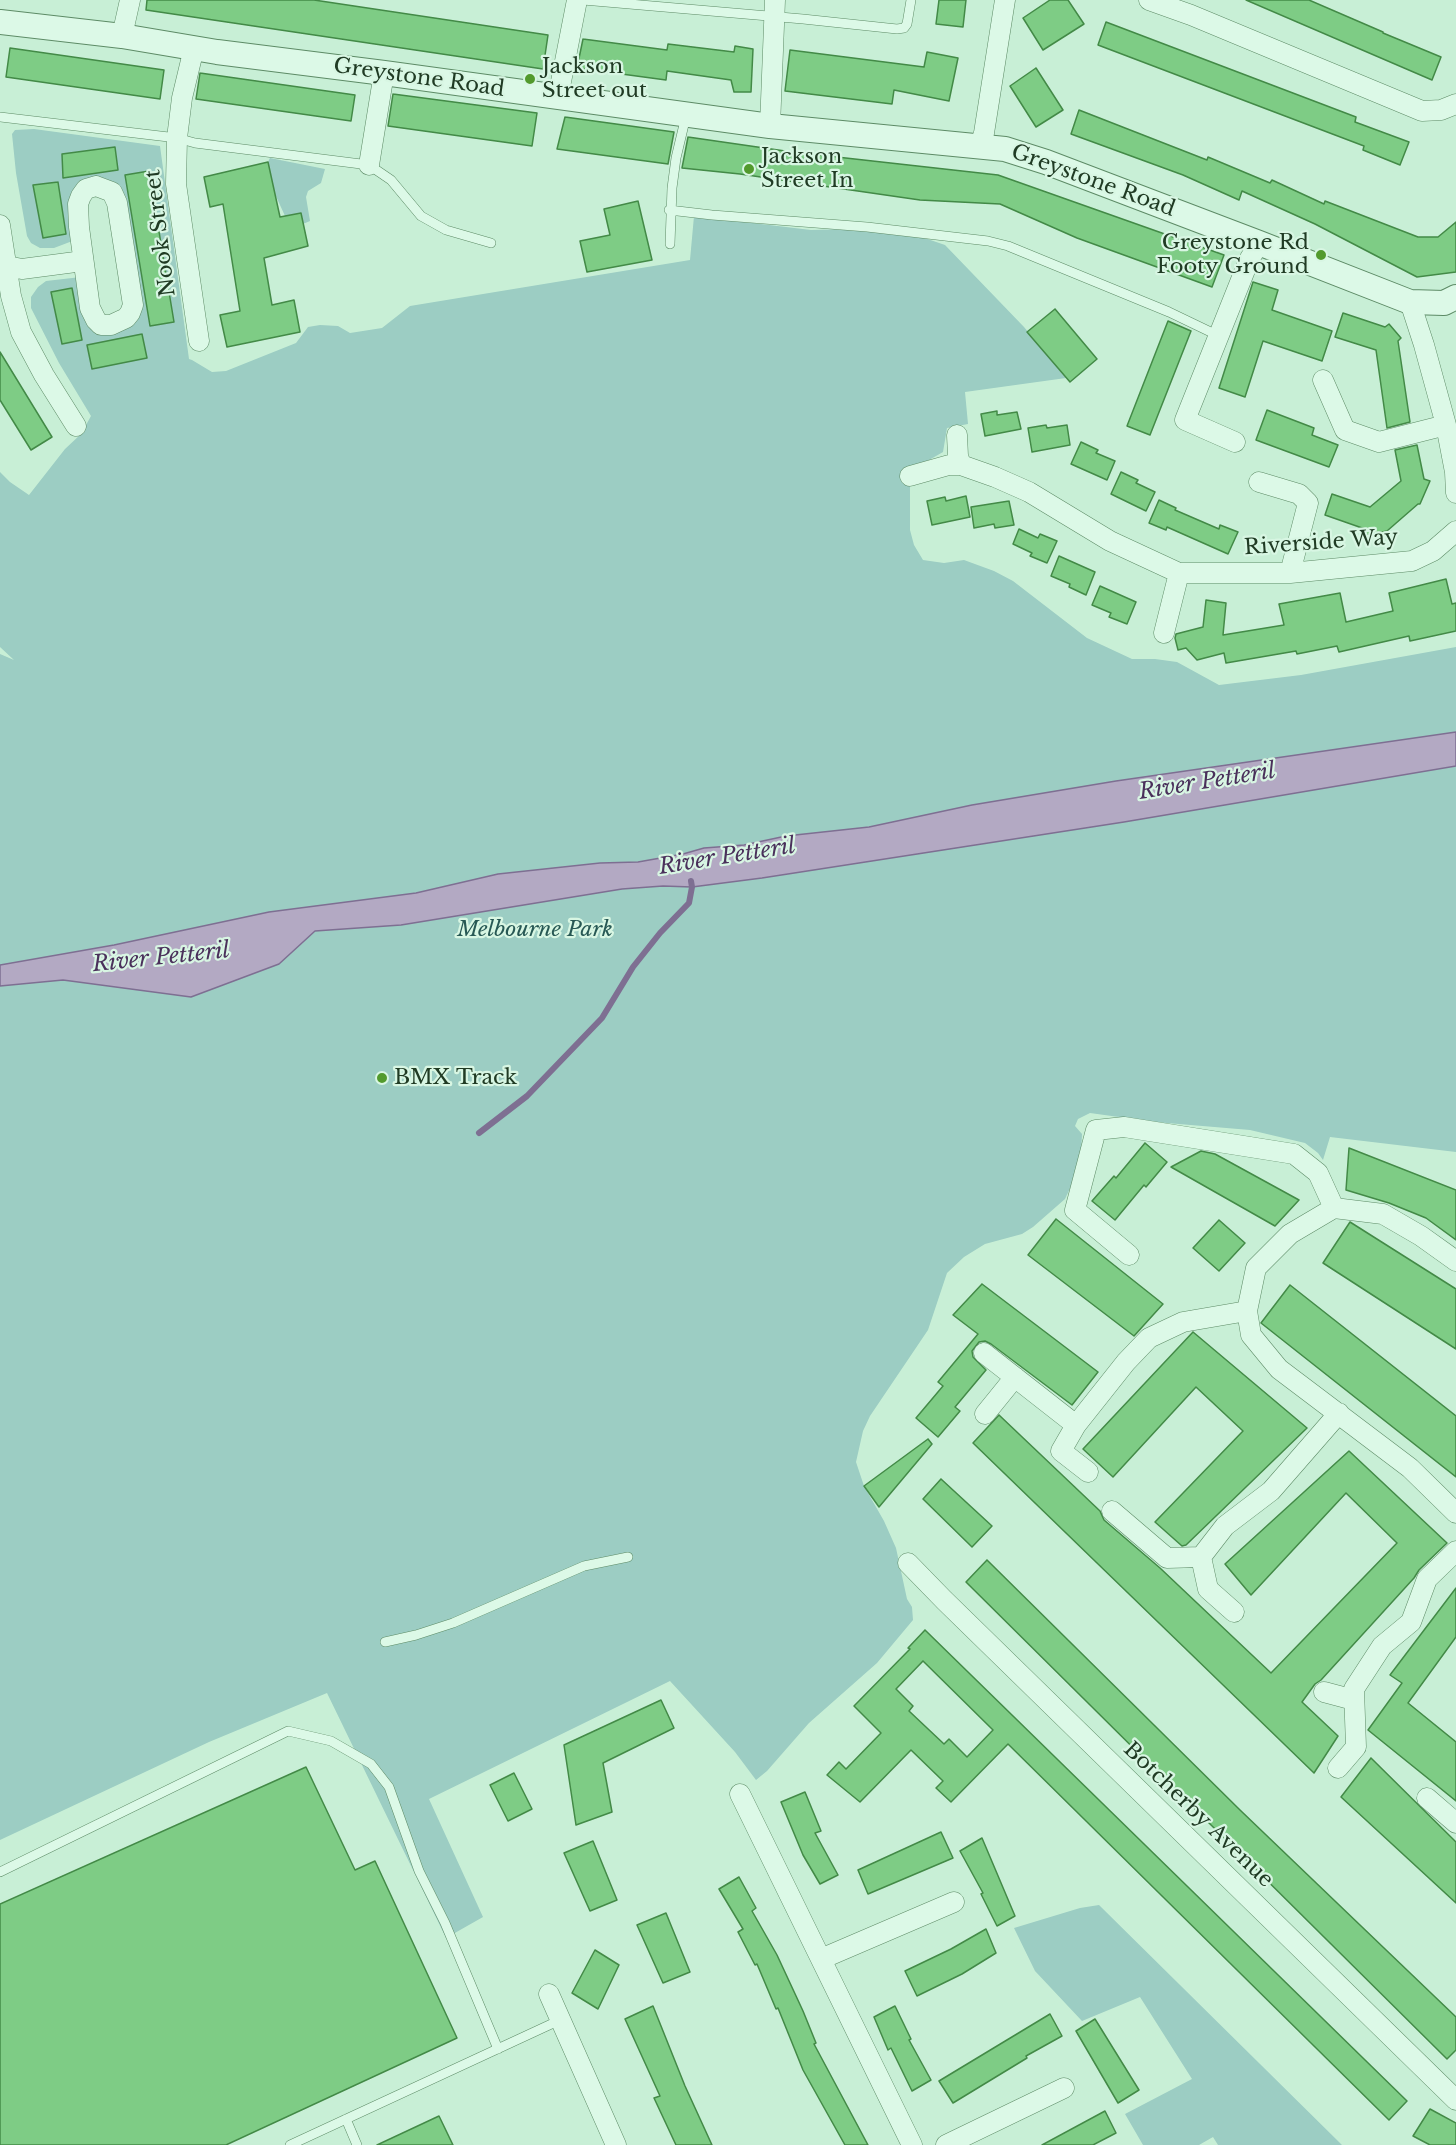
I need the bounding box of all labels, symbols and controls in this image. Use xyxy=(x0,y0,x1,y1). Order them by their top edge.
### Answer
street label: Greystone Road xyxy=(332,54,506,102)
place label: Jackson Street out xyxy=(542,54,647,104)
marker: Jackson Street out xyxy=(523,72,537,86)
street label: Greystone Road xyxy=(1008,140,1178,222)
place label: Jackson Street In xyxy=(761,144,853,194)
marker: Jackson Street In xyxy=(742,162,756,176)
street label: Nook Street xyxy=(141,168,181,298)
place label: Greystone Rd Footy Ground xyxy=(1156,230,1309,280)
marker: Greystone Rd Footy Ground xyxy=(1314,248,1328,262)
street label: Riverside Way xyxy=(1243,525,1399,561)
water label: River Petteril xyxy=(1137,758,1277,806)
water label: River Petteril xyxy=(657,833,797,881)
park label: Melbourne Park xyxy=(457,917,613,943)
water label: River Petteril xyxy=(91,938,231,978)
place label: BMX Track xyxy=(394,1065,517,1091)
marker: BMX Track xyxy=(375,1071,389,1085)
street label: Botcherby Avenue xyxy=(1118,1737,1278,1893)

